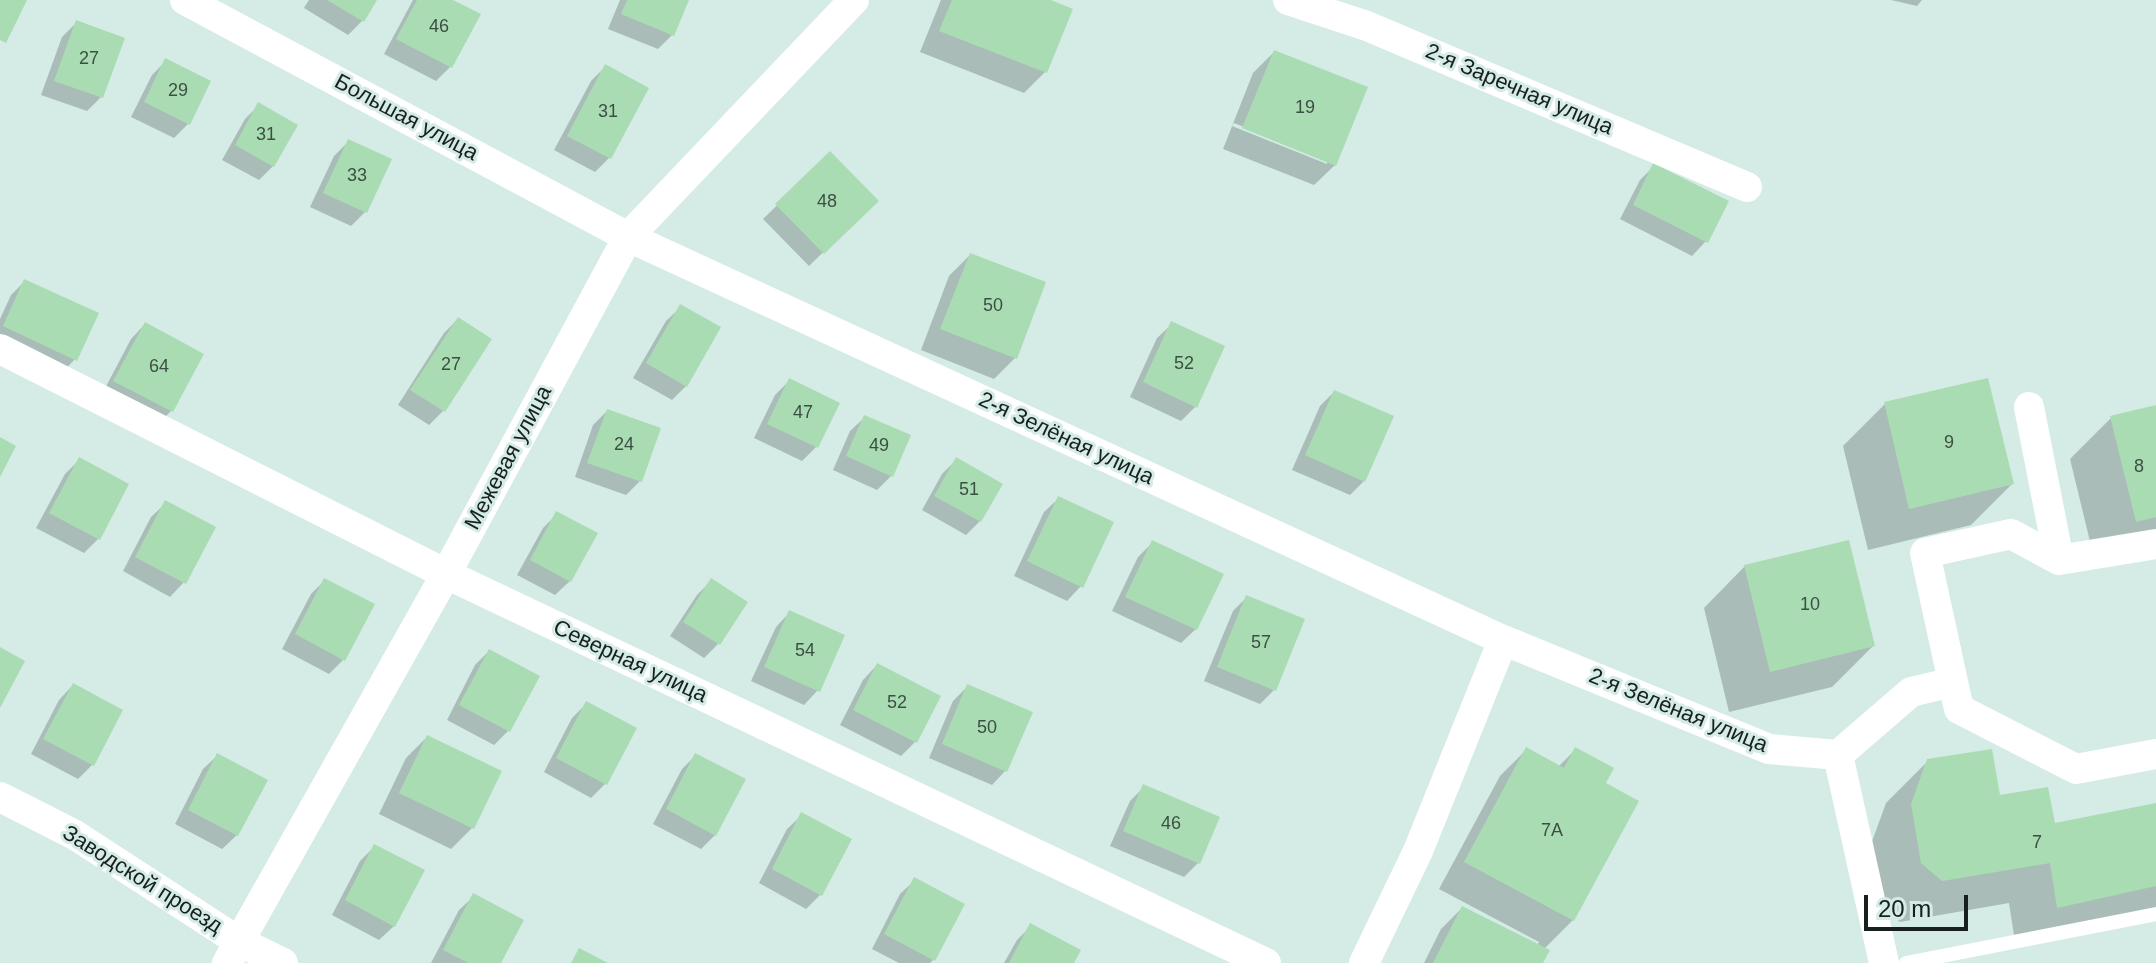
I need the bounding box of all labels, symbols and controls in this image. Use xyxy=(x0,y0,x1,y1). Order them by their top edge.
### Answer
house number: 46 xyxy=(429,16,449,38)
street label: 2-я Заречная улица xyxy=(1421,39,1617,141)
house number: 27 xyxy=(79,48,99,70)
street label: Большая улица xyxy=(330,69,482,167)
house number: 29 xyxy=(168,80,188,102)
house number: 19 xyxy=(1295,97,1315,119)
house number: 31 xyxy=(598,101,618,123)
house number: 31 xyxy=(256,124,276,146)
house number: 33 xyxy=(347,165,367,187)
house number: 48 xyxy=(817,191,837,213)
house number: 50 xyxy=(983,295,1003,317)
house number: 52 xyxy=(1174,353,1194,375)
house number: 27 xyxy=(441,354,461,376)
house number: 64 xyxy=(149,356,169,378)
street label: Межевая улица xyxy=(460,381,558,535)
street label: 2-я Зелёная улица xyxy=(974,387,1158,491)
house number: 47 xyxy=(793,402,813,424)
house number: 9 xyxy=(1944,432,1954,454)
house number: 24 xyxy=(614,434,634,456)
house number: 49 xyxy=(869,435,889,457)
house number: 8 xyxy=(2134,456,2144,478)
house number: 51 xyxy=(959,479,979,501)
house number: 10 xyxy=(1800,594,1820,616)
street label: Северная улица xyxy=(549,615,711,709)
house number: 57 xyxy=(1251,632,1271,654)
house number: 54 xyxy=(795,640,815,662)
street label: 2-я Зелёная улица xyxy=(1585,663,1771,759)
house number: 52 xyxy=(887,692,907,714)
house number: 50 xyxy=(977,717,997,739)
house number: 46 xyxy=(1161,813,1181,835)
street label: Заводской проезд xyxy=(57,820,227,940)
house number: 7А xyxy=(1541,820,1563,842)
house number: 7 xyxy=(2032,832,2042,854)
scale bar xyxy=(1868,879,1972,929)
text: 20 m xyxy=(1878,895,1931,922)

